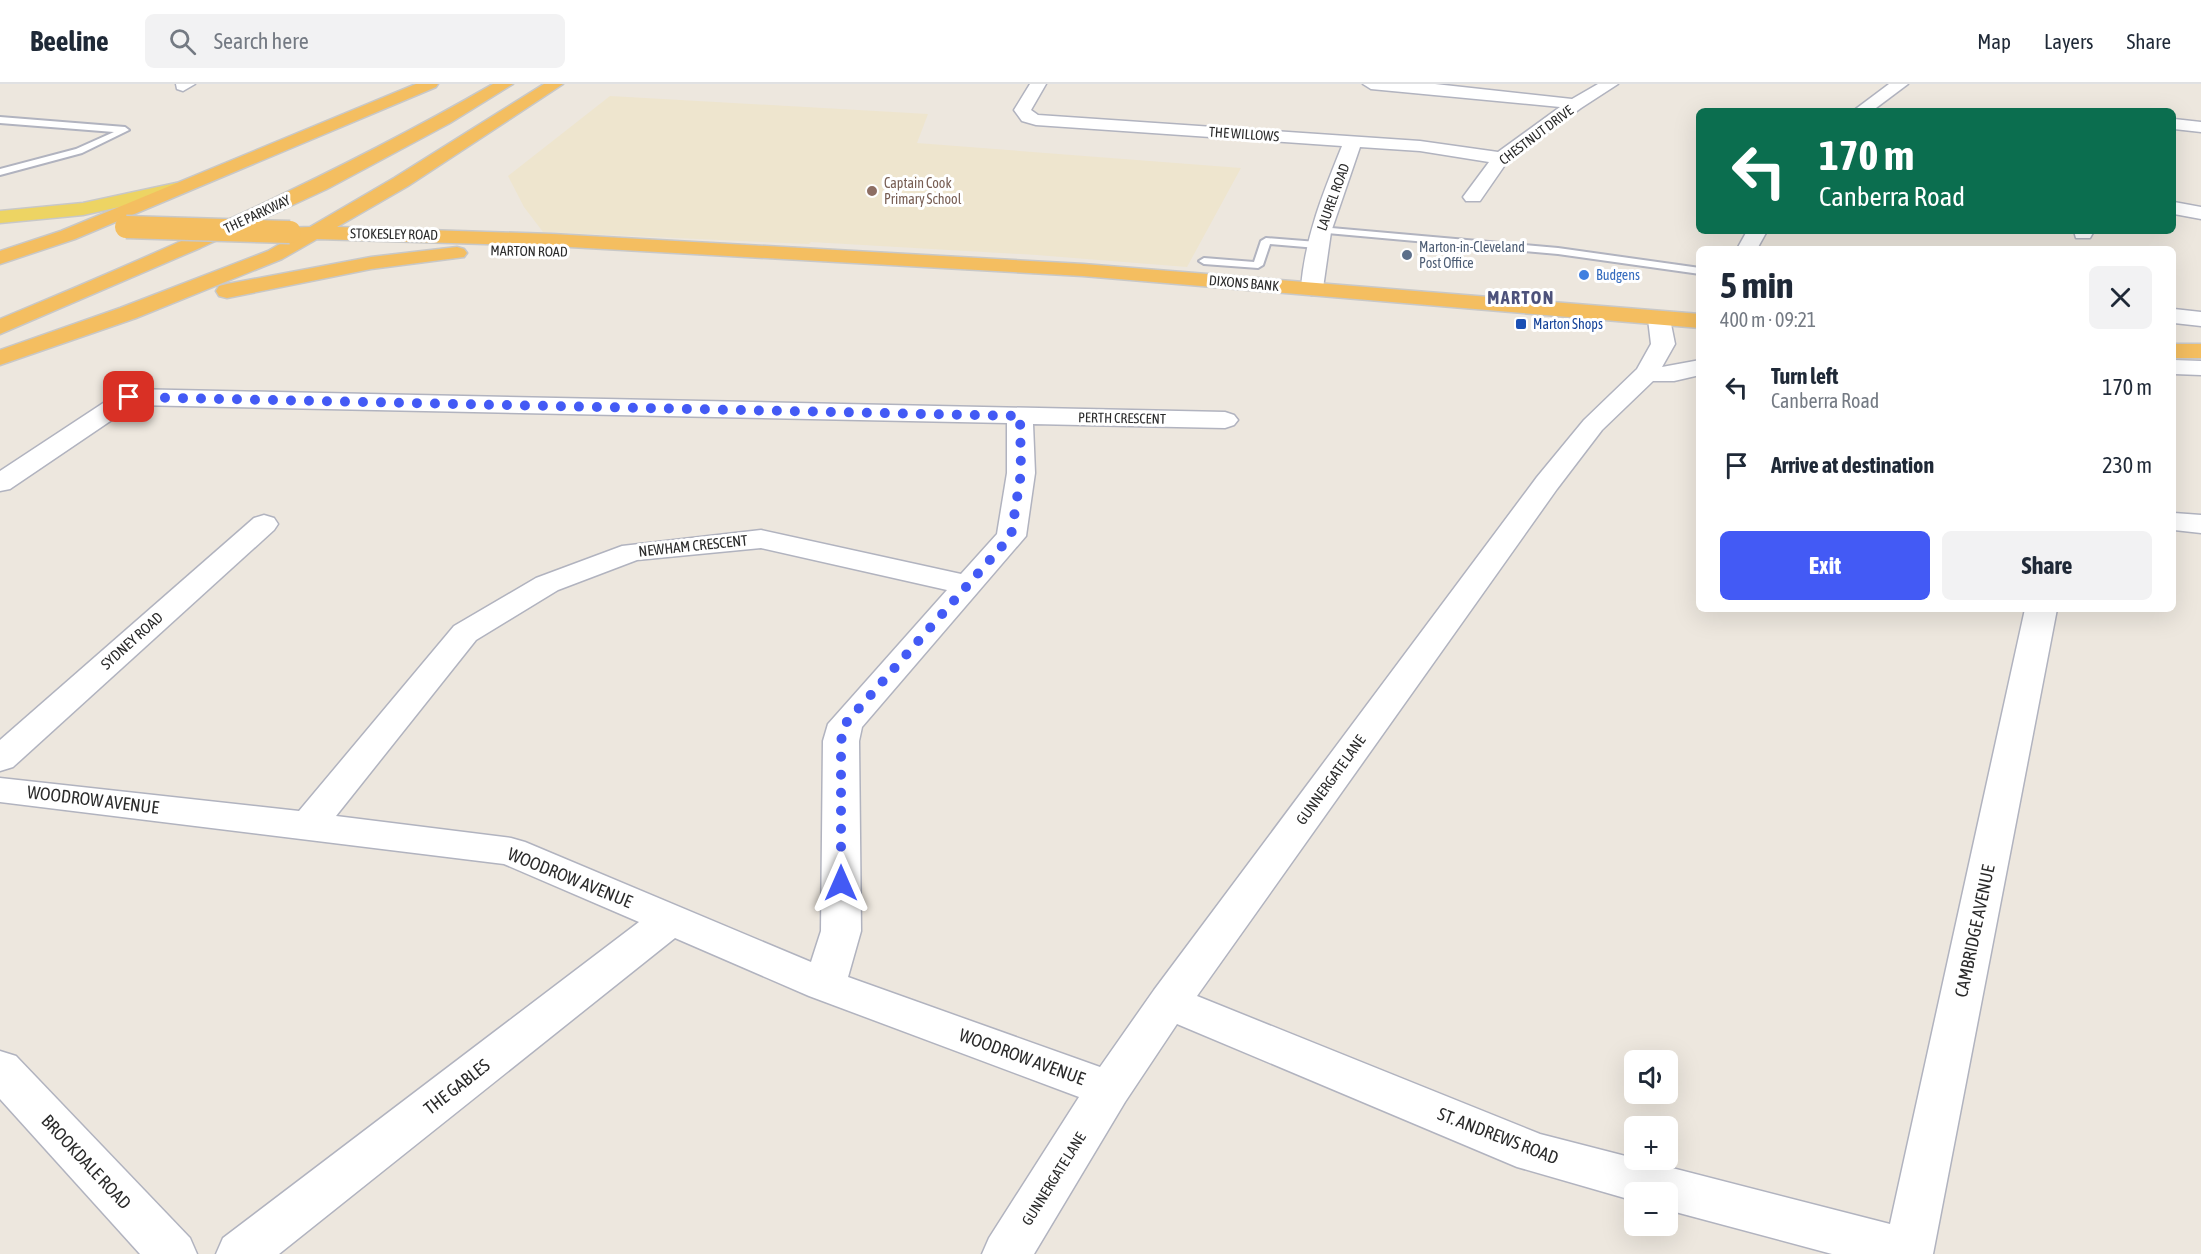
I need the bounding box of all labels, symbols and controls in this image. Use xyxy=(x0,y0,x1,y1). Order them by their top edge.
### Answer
search box xyxy=(145,14,565,68)
text: Beeline xyxy=(30,25,109,57)
icon: search xyxy=(166,25,199,58)
text: Search here xyxy=(214,28,309,54)
text: Map xyxy=(1977,29,2011,53)
text: Layers xyxy=(2044,29,2094,53)
text: Share xyxy=(2127,29,2171,53)
street label: CHESTNUT DRIVE xyxy=(1496,102,1576,168)
street label: THE WILLOWS xyxy=(1208,124,1280,144)
text: 170 m xyxy=(1819,131,1914,179)
icon: left xyxy=(1720,132,1798,210)
street label: LAUREL ROAD xyxy=(1313,161,1353,233)
place label: Captain Cook Primary School xyxy=(884,175,962,207)
text: Canberra Road xyxy=(1819,181,1965,212)
marker: Captain Cook Primary School xyxy=(865,184,879,198)
street label: THE PARKWAY xyxy=(221,191,293,236)
street label: STOKESLEY ROAD xyxy=(350,225,438,243)
place label: Marton-in-Cleveland Post Office xyxy=(1419,239,1525,271)
street label: MARTON ROAD xyxy=(490,242,568,260)
marker: Marton-in-Cleveland Post Office xyxy=(1400,248,1414,262)
text: 5 min xyxy=(1720,264,1794,306)
button: close xyxy=(2089,266,2152,329)
place label: Budgens xyxy=(1596,267,1640,283)
marker: Budgens xyxy=(1577,268,1591,282)
street label: DIXONS BANK xyxy=(1208,272,1280,294)
district label: MARTON xyxy=(1487,287,1555,308)
text: 400 m · 09:21 xyxy=(1720,308,1816,331)
place label: Marton Shops xyxy=(1533,316,1603,332)
marker: Marton Shops xyxy=(1514,317,1528,331)
text: Turn left xyxy=(1771,363,1838,389)
pin xyxy=(103,371,154,422)
icon: left xyxy=(1720,371,1753,404)
text: 170 m xyxy=(2102,374,2152,400)
icon: arrive xyxy=(112,380,145,413)
text: Canberra Road xyxy=(1771,389,1879,412)
street label: PERTH CRESCENT xyxy=(1078,409,1166,427)
icon: arrive xyxy=(1720,449,1753,482)
text: Arrive at destination xyxy=(1771,452,1934,478)
text: 230 m xyxy=(2102,452,2152,478)
street label: NEWHAM CRESCENT xyxy=(637,531,749,560)
button: Exit xyxy=(1720,531,1930,600)
button: Share xyxy=(1942,531,2152,600)
street label: SYDNEY ROAD xyxy=(97,608,166,673)
street label: GUNNERGATE LANE xyxy=(1292,731,1369,828)
street label: WOODROW AVENUE xyxy=(26,781,160,818)
street label: WOODROW AVENUE xyxy=(505,843,636,912)
position arrow xyxy=(809,851,873,915)
street label: CAMBRIDGE AVENUE xyxy=(1950,863,1999,999)
street label: WOODROW AVENUE xyxy=(956,1024,1088,1089)
map controls xyxy=(1624,1050,1678,1236)
button: sound xyxy=(1624,1050,1678,1104)
street label: THE GABLES xyxy=(420,1054,494,1119)
street label: ST. ANDREWS ROAD xyxy=(1435,1103,1562,1168)
street label: BROOKDALE ROAD xyxy=(37,1110,135,1213)
button: + xyxy=(1624,1116,1678,1170)
street label: GUNNERGATE LANE xyxy=(1018,1129,1089,1228)
button: − xyxy=(1624,1182,1678,1236)

